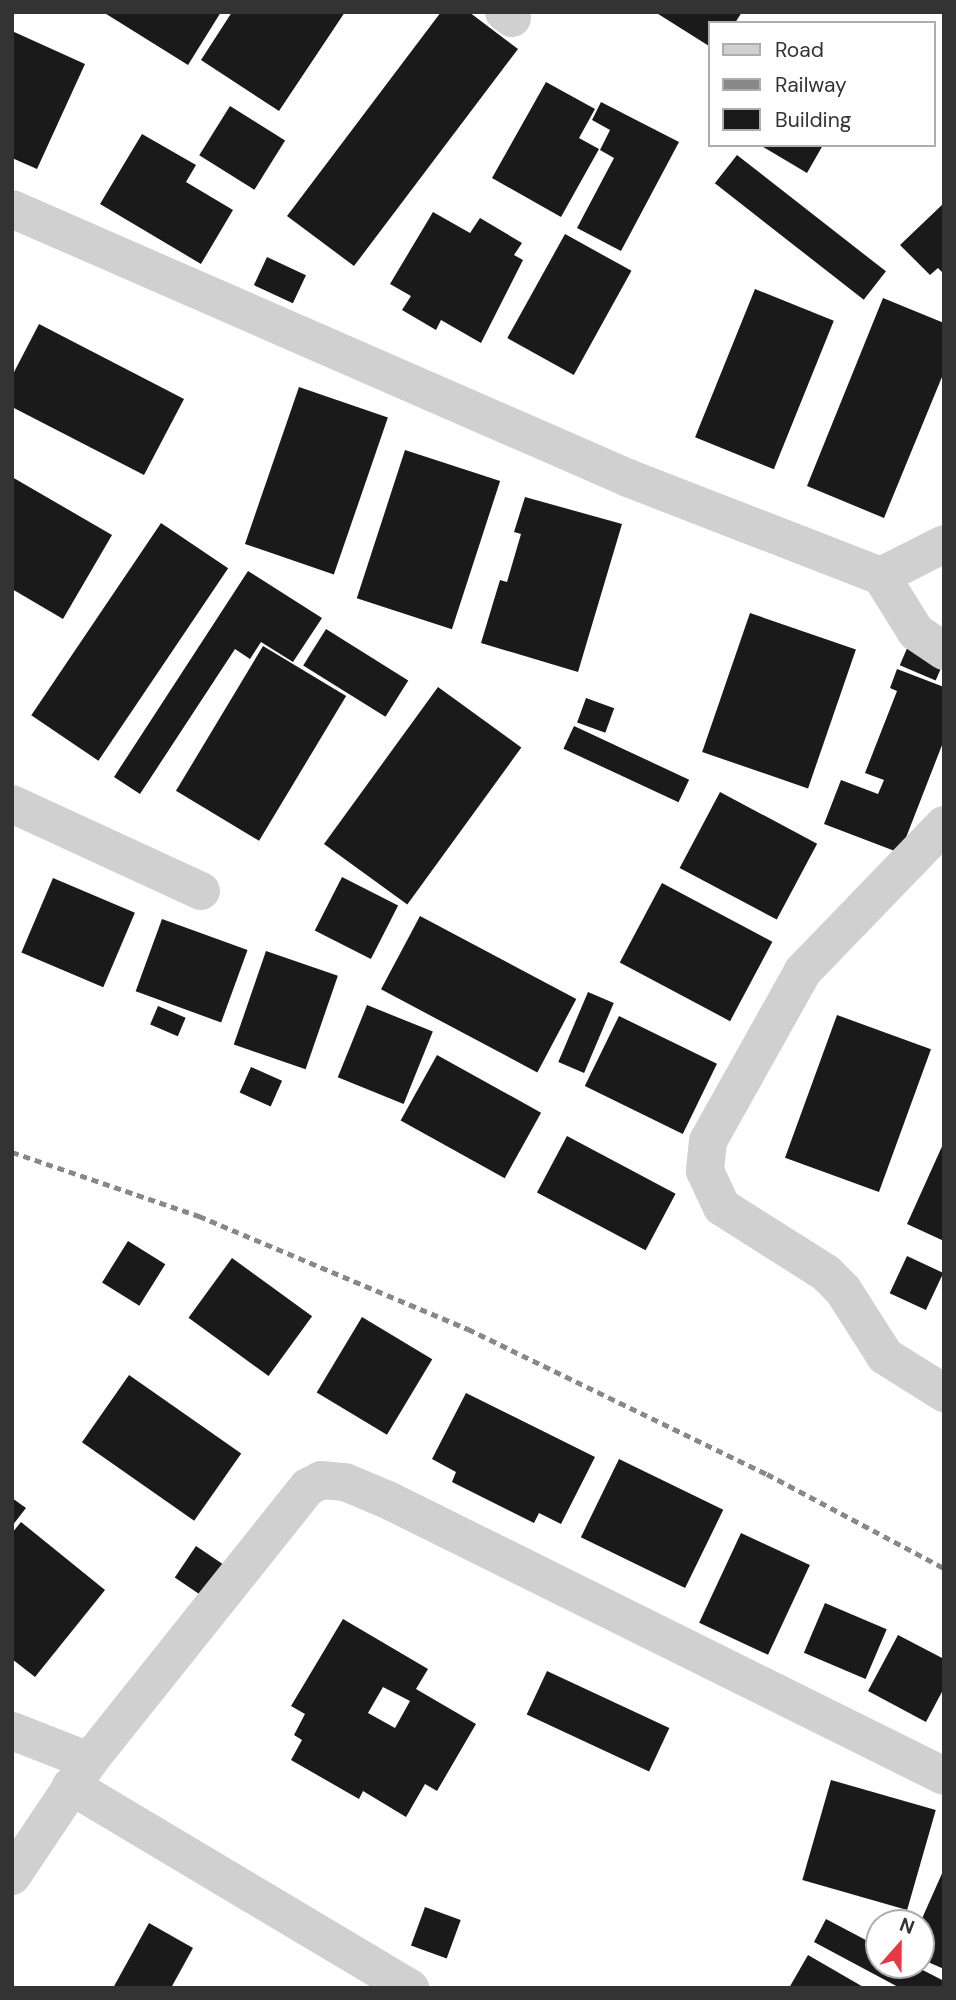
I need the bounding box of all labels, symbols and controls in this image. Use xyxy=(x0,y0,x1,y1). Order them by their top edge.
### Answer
legend xyxy=(708,21,935,147)
text: Road xyxy=(775,36,824,64)
text: Railway xyxy=(775,71,847,99)
text: Building xyxy=(775,106,851,134)
north arrow xyxy=(865,1909,935,1979)
text: N xyxy=(896,1912,918,1940)

